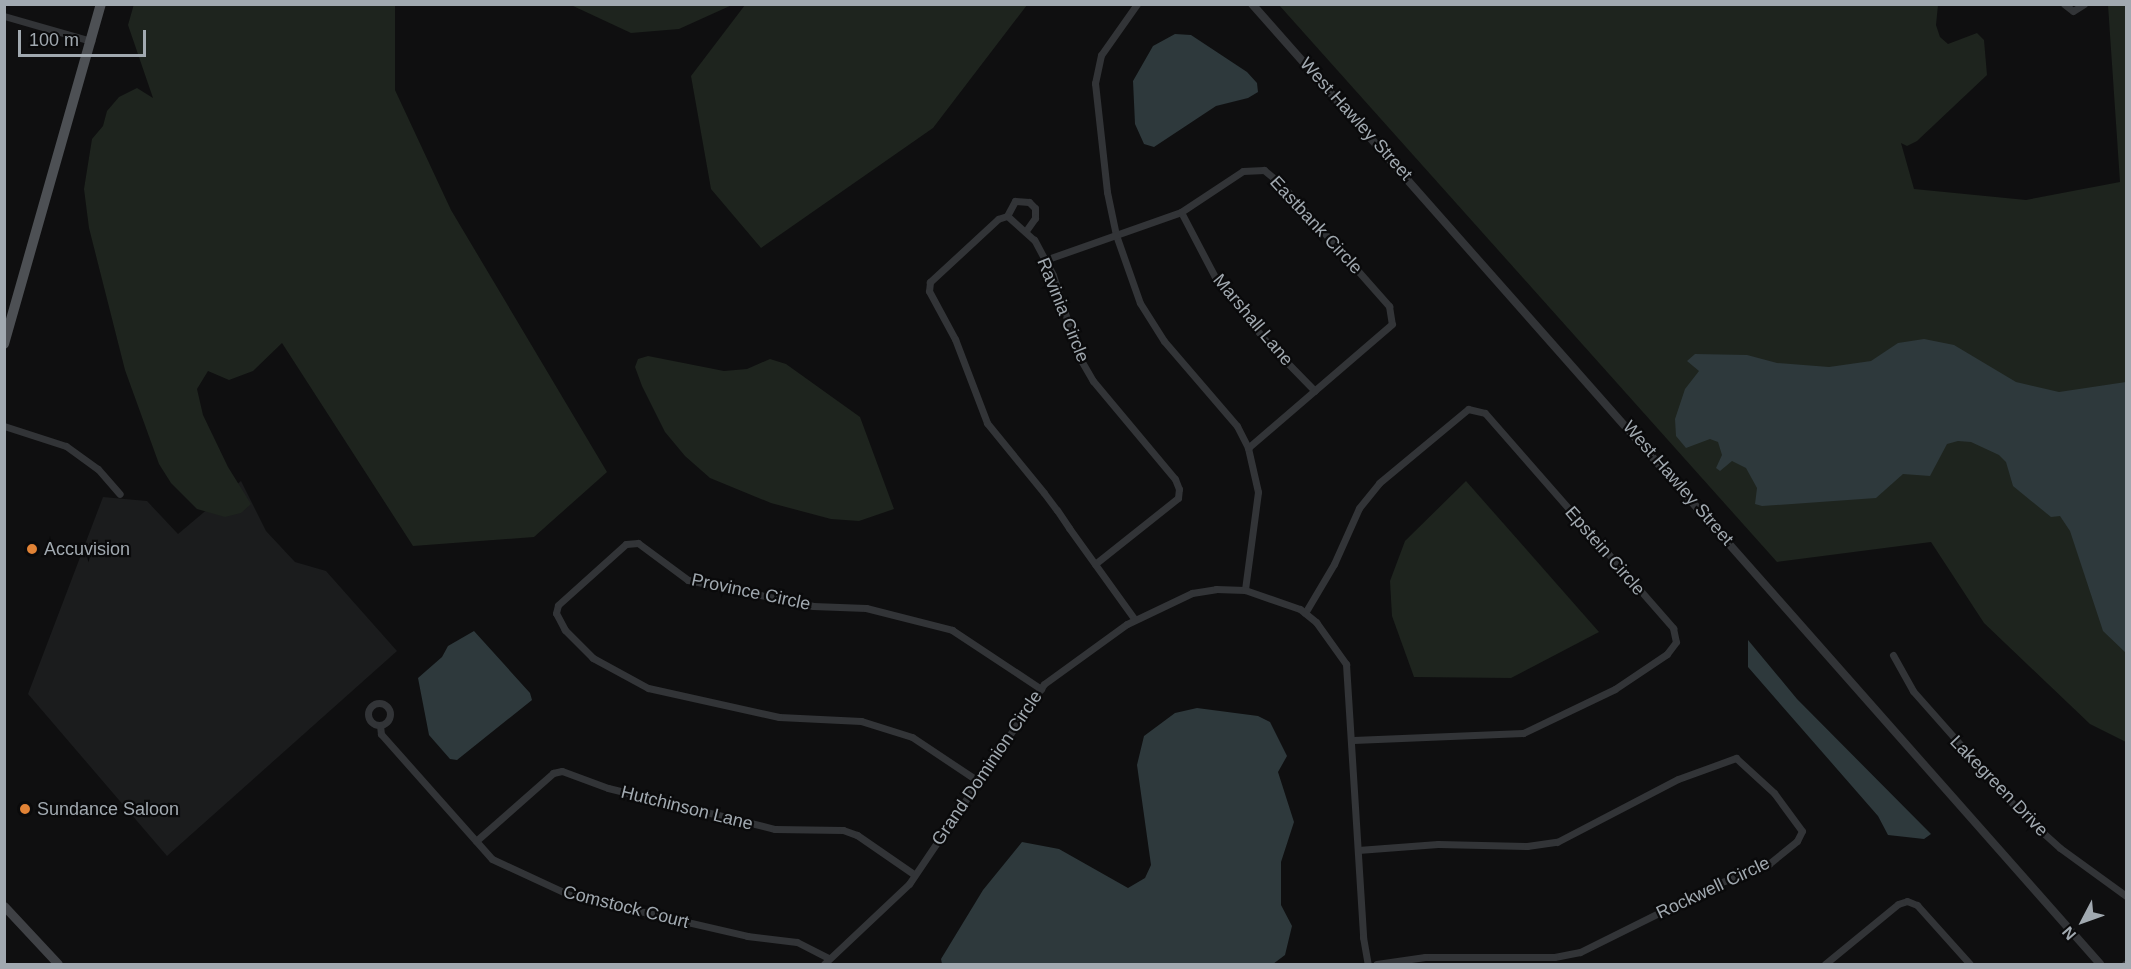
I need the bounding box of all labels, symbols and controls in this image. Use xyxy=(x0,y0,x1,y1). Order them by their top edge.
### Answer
scale bar xyxy=(21,18,148,56)
text: 100 m xyxy=(29,30,79,50)
street label: West Hawley Street xyxy=(1295,53,1417,185)
street label: Eastbank Circle xyxy=(1265,172,1367,278)
street label: Ravinia Circle xyxy=(1032,254,1094,366)
street label: Marshall Lane xyxy=(1208,270,1298,370)
street label: West Hawley Street xyxy=(1618,416,1738,550)
street label: Epstein Circle xyxy=(1560,502,1650,600)
place label: Accuvision xyxy=(44,538,130,560)
marker: Accuvision xyxy=(25,542,39,556)
street label: Province Circle xyxy=(690,569,812,615)
street label: Grand Dominion Circle xyxy=(927,686,1047,850)
street label: Lakegreen Drive xyxy=(1945,731,2053,841)
street label: Hutchinson Lane xyxy=(619,781,755,835)
place label: Sundance Saloon xyxy=(37,798,179,820)
marker: Sundance Saloon xyxy=(18,802,32,816)
street label: Rockwell Circle xyxy=(1653,852,1773,924)
street label: Comstock Court xyxy=(561,881,691,933)
north arrow xyxy=(2053,891,2113,951)
text: N xyxy=(2059,923,2079,943)

